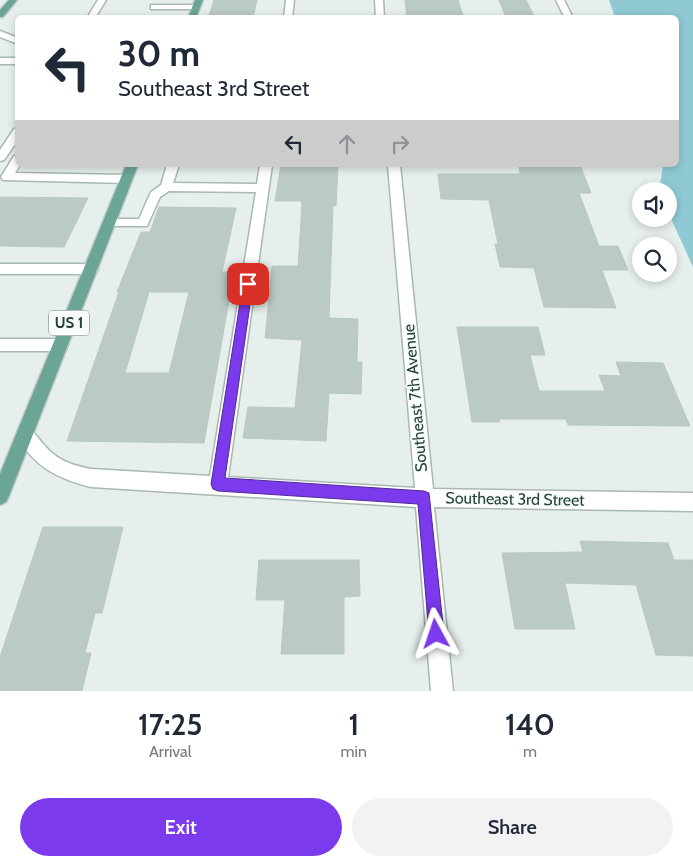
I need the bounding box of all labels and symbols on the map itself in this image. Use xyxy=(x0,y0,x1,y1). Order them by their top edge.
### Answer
pin xyxy=(227,263,269,305)
road number: US 1 xyxy=(49,310,89,336)
street label: Southeast 7th Avenue xyxy=(399,323,431,473)
street label: Southeast 3rd Street xyxy=(445,488,585,510)
position arrow xyxy=(409,607,461,659)

